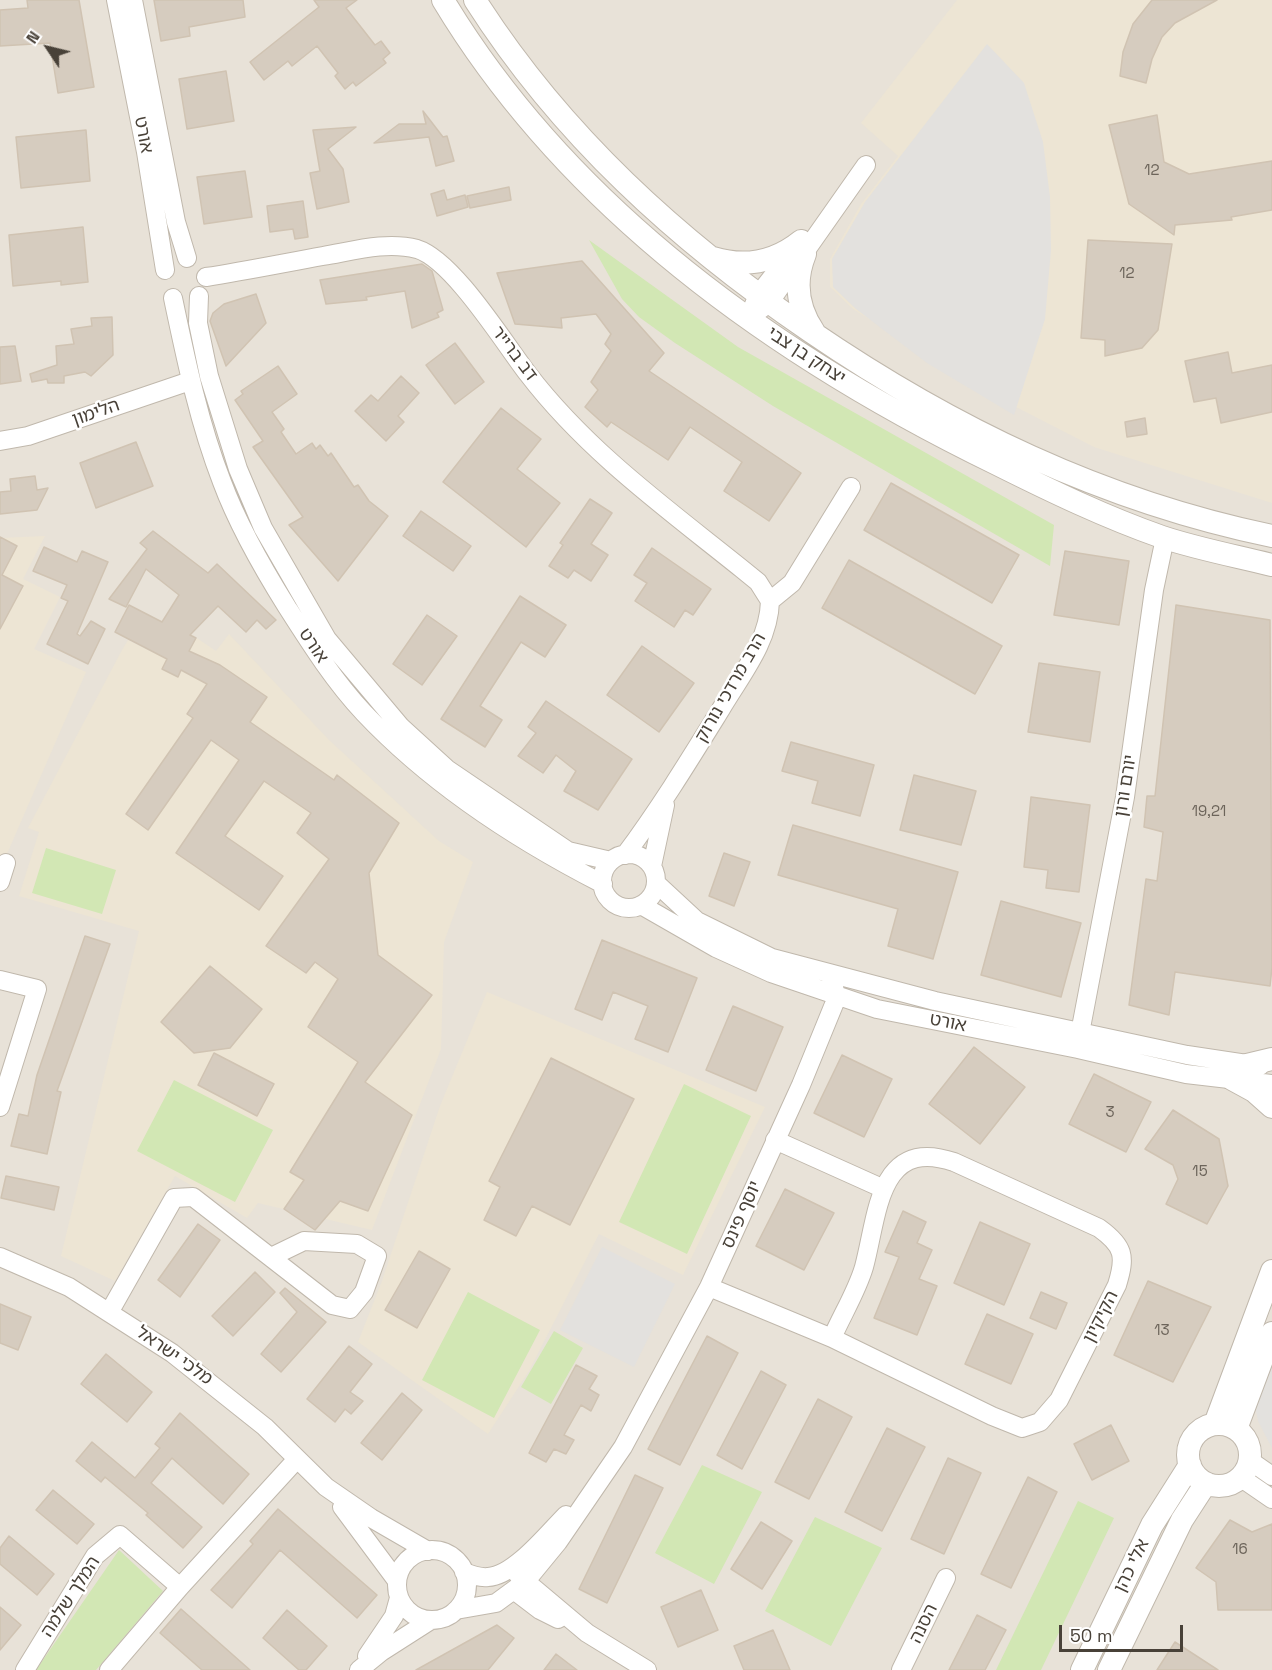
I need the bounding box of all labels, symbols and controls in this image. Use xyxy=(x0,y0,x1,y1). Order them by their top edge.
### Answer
north arrow xyxy=(18,18,78,78)
text: N xyxy=(21,27,45,48)
street label: אורט xyxy=(129,115,157,155)
house number: 12 xyxy=(1144,162,1160,180)
house number: 12 xyxy=(1119,265,1135,283)
street label: דב ברייר xyxy=(486,322,542,386)
street label: יצחק בן צבי xyxy=(763,323,849,389)
street label: הלימון xyxy=(69,395,123,431)
street label: אורט xyxy=(294,625,332,667)
street label: הרב מרדכי נורוק xyxy=(691,629,771,747)
street label: יורם ורון xyxy=(1110,753,1142,819)
house number: 19,21 xyxy=(1192,803,1226,821)
street label: אורט xyxy=(928,1009,968,1037)
house number: 3 xyxy=(1105,1104,1115,1122)
house number: 15 xyxy=(1192,1163,1208,1181)
street label: יוסף פינס xyxy=(718,1178,766,1252)
street label: הקיקיון xyxy=(1079,1287,1123,1347)
street label: מלכי ישראל xyxy=(132,1322,216,1390)
house number: 13 xyxy=(1154,1322,1170,1340)
street label: אלי כהן xyxy=(1110,1536,1154,1596)
house number: 16 xyxy=(1232,1541,1248,1559)
street label: המלך שלמה xyxy=(37,1552,105,1642)
street label: הסנה xyxy=(905,1601,943,1647)
scale bar xyxy=(1062,1613,1186,1651)
text: 50 m xyxy=(1070,1624,1112,1647)

